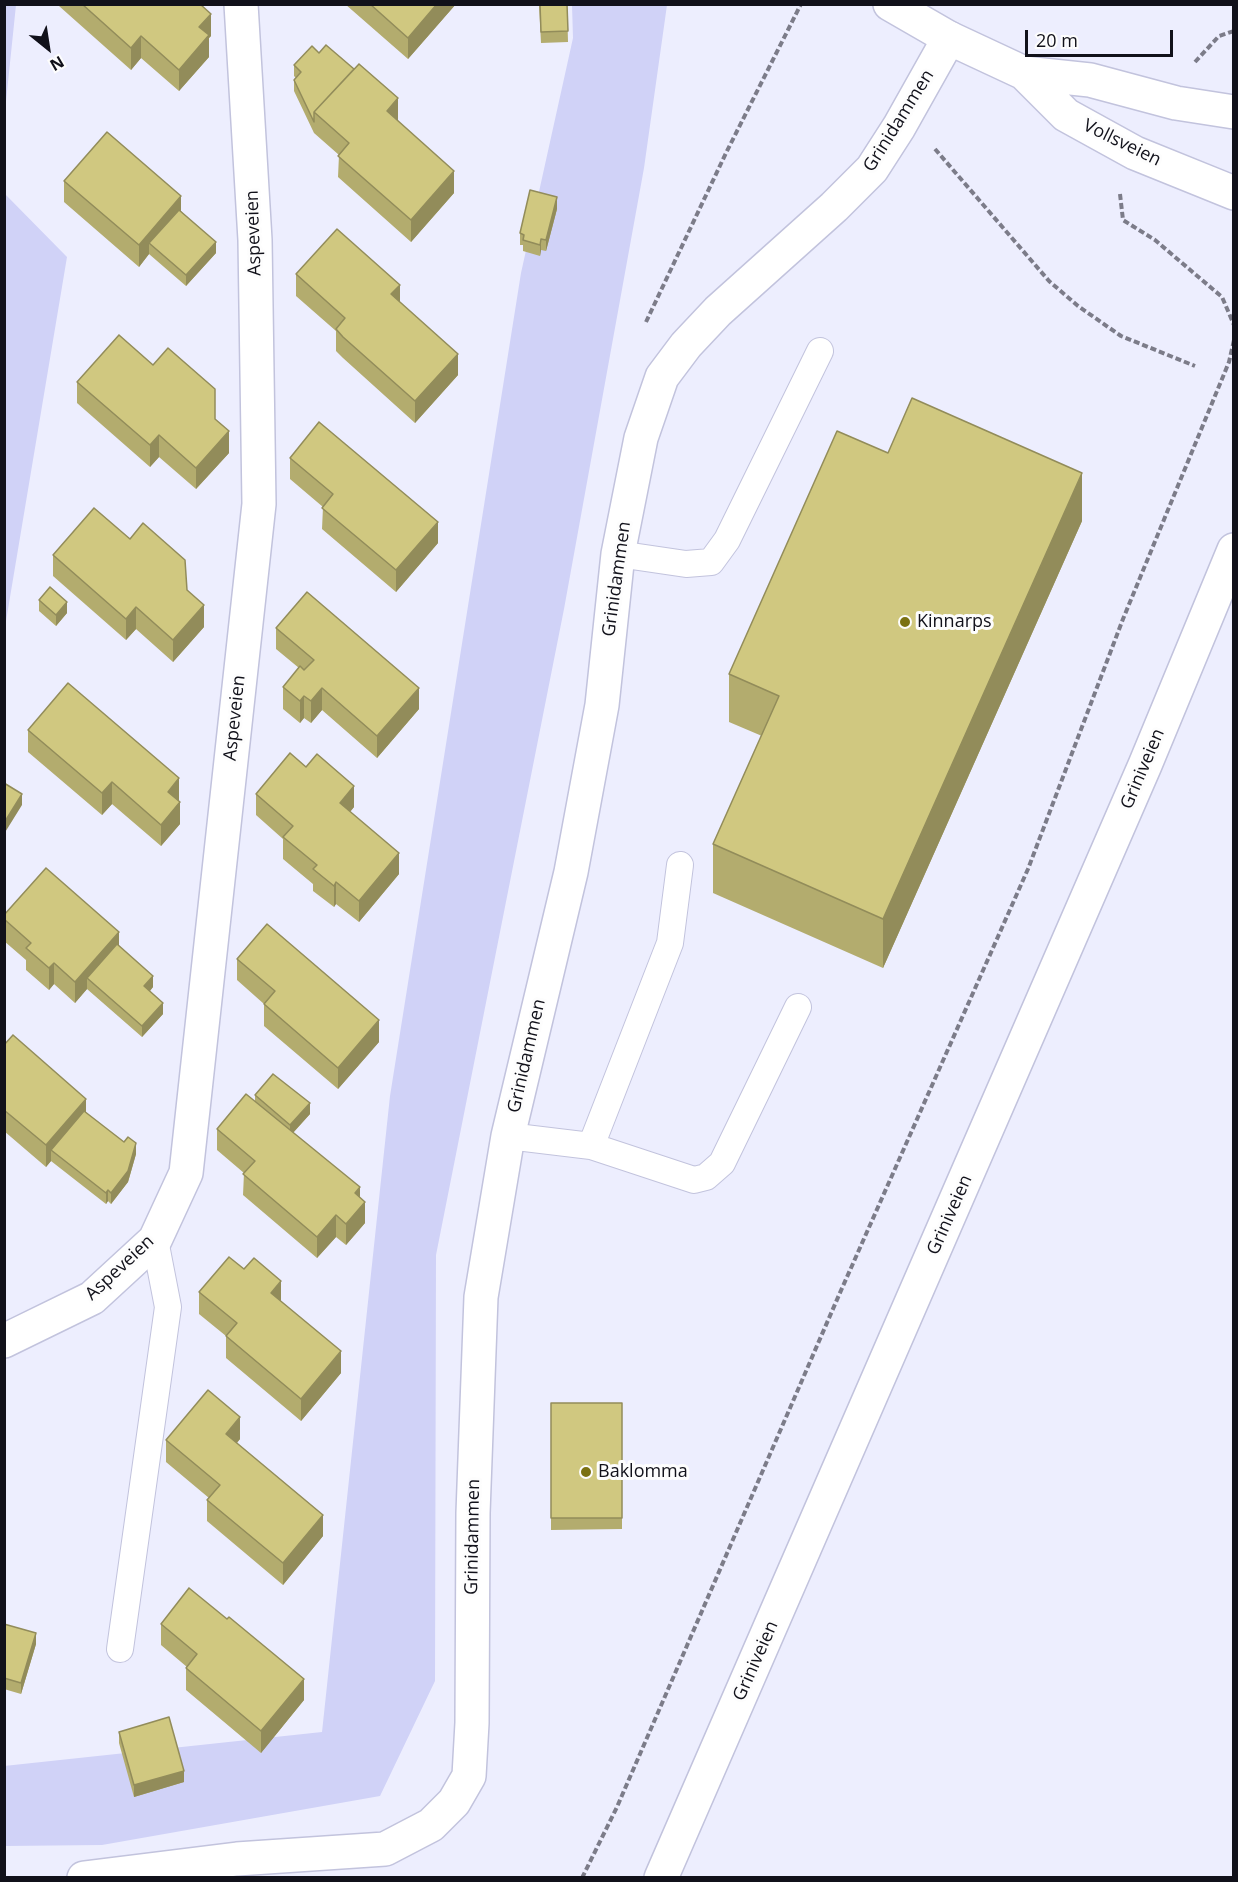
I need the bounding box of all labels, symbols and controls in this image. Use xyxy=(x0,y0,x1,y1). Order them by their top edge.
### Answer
north arrow xyxy=(18,18,78,78)
scale bar xyxy=(1028,18,1176,56)
text: 20 m xyxy=(1036,28,1078,52)
text: N xyxy=(46,51,68,76)
street label: Grinidammen xyxy=(859,66,939,176)
street label: Vollsveien xyxy=(1080,115,1164,171)
street label: Aspeveien xyxy=(242,190,266,276)
street label: Grinidammen xyxy=(598,520,636,638)
place label: Kinnarps xyxy=(917,611,992,633)
marker: Kinnarps xyxy=(898,615,912,629)
street label: Aspeveien xyxy=(220,674,250,762)
street label: Griniveien xyxy=(1116,725,1170,813)
street label: Grinidammen xyxy=(503,997,551,1115)
street label: Griniveien xyxy=(923,1172,977,1258)
street label: Aspeveien xyxy=(81,1231,159,1305)
place label: Baklomma xyxy=(598,1461,688,1483)
marker: Baklomma xyxy=(579,1465,593,1479)
street label: Grinidammen xyxy=(461,1479,485,1595)
street label: Griniveien xyxy=(729,1618,783,1704)

